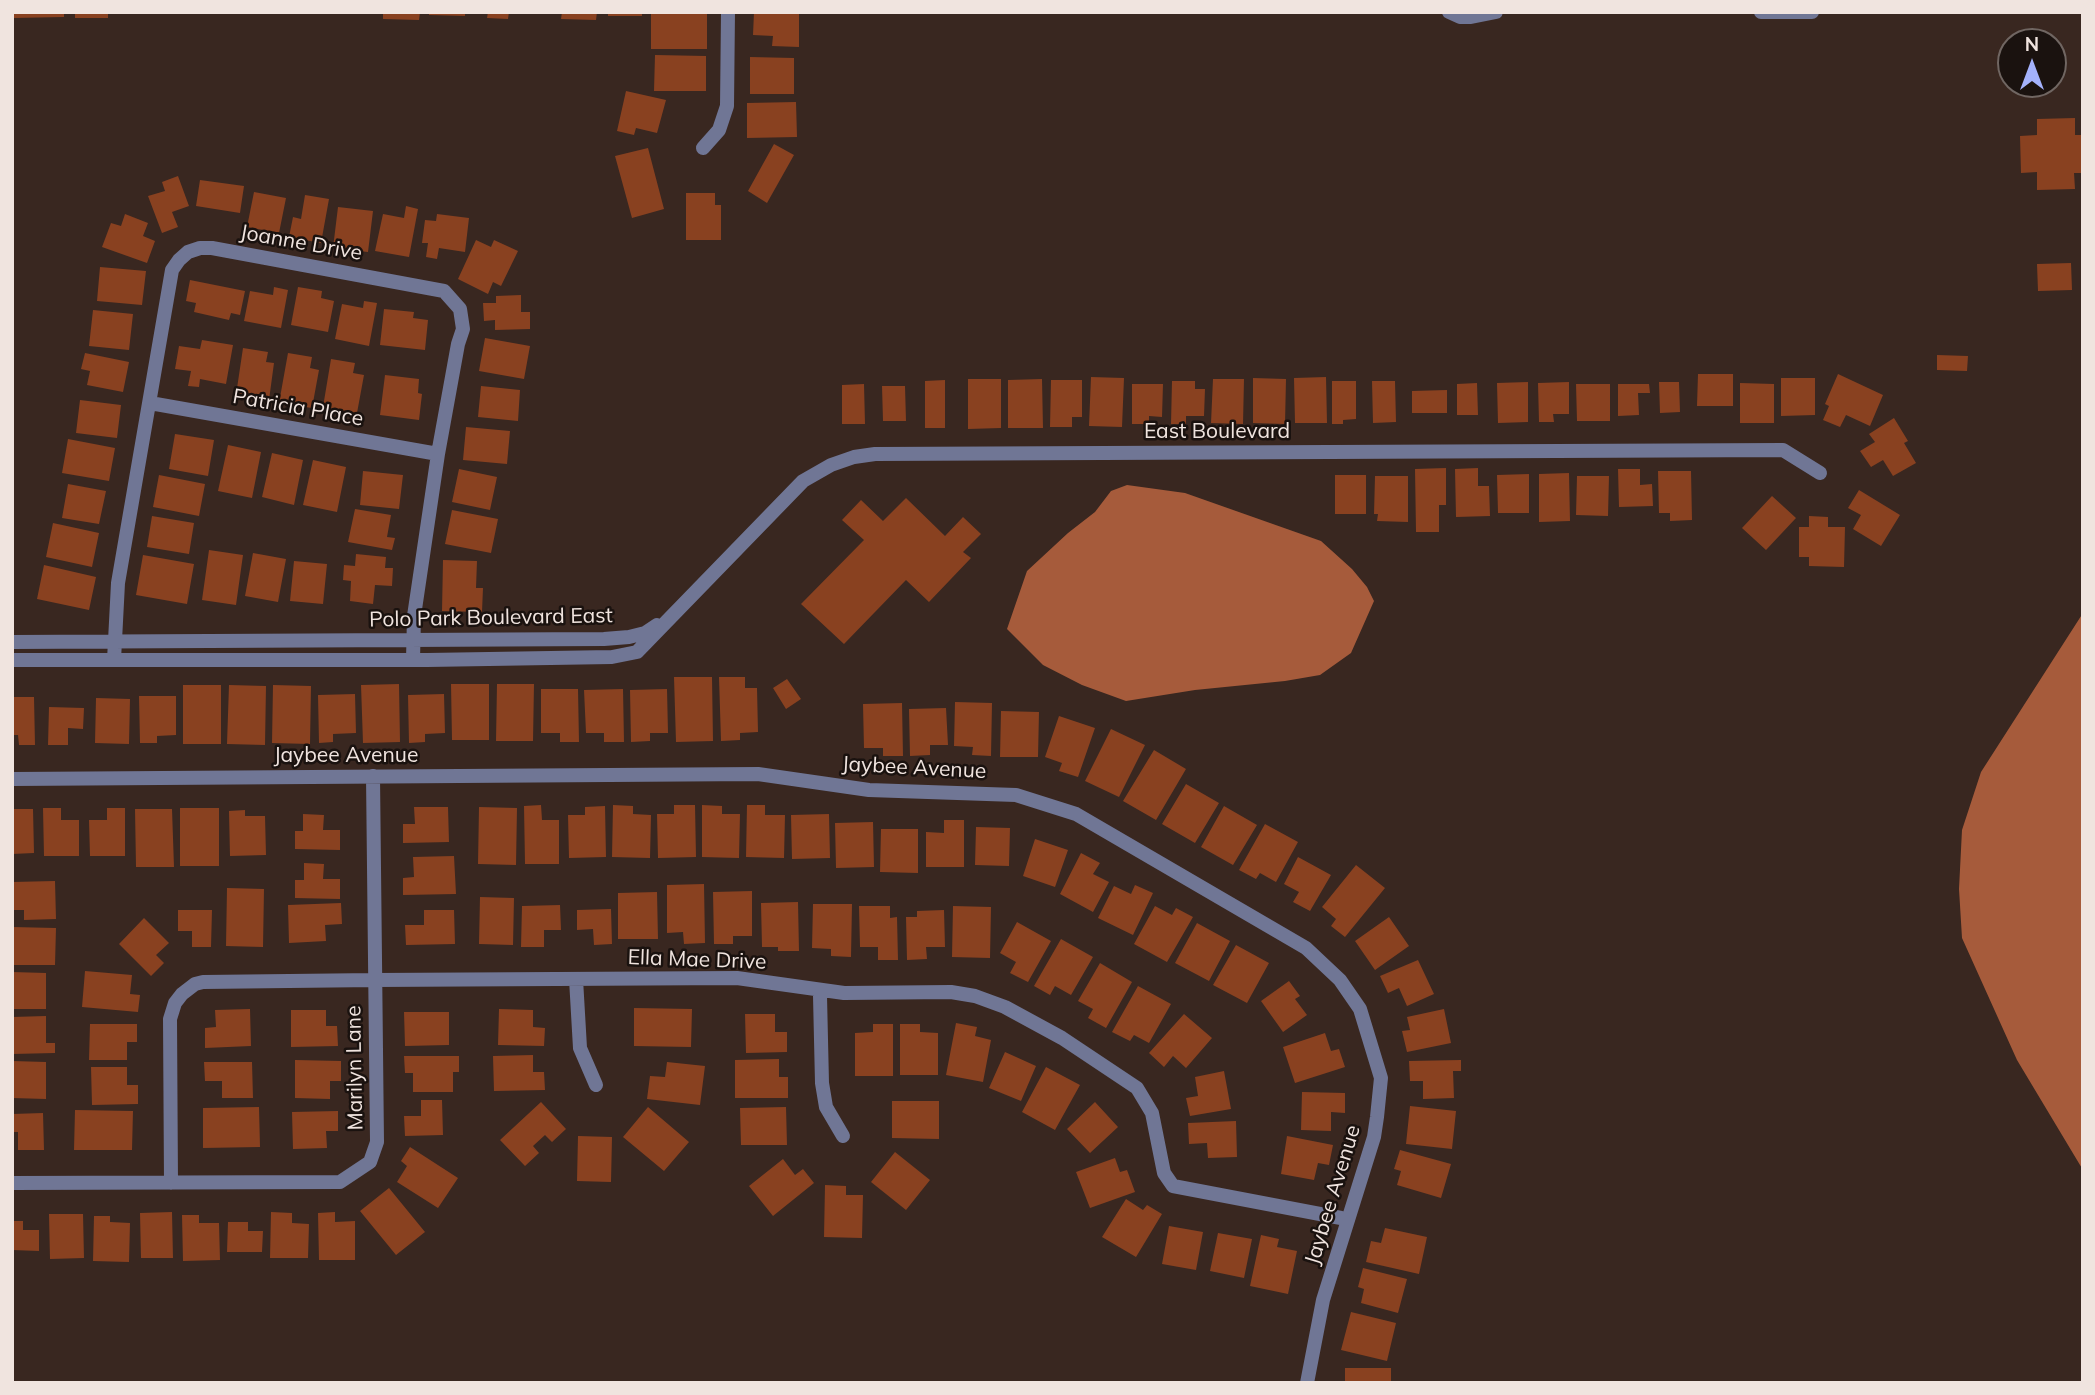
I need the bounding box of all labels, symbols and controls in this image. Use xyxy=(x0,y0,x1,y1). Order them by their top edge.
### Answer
north arrow xyxy=(1997,28,2067,98)
text: N xyxy=(2025,32,2039,56)
street label: Joanne Drive xyxy=(238,220,364,266)
street label: Patricia Place xyxy=(231,384,365,432)
street label: East Boulevard xyxy=(1144,419,1290,445)
street label: Polo Park Boulevard East xyxy=(369,603,613,633)
street label: Jaybee Avenue xyxy=(274,743,418,769)
street label: Jaybee Avenue xyxy=(841,752,987,784)
street label: Ella Mae Drive xyxy=(627,945,767,975)
street label: Marilyn Lane xyxy=(341,1005,369,1131)
street label: Jaybee Avenue xyxy=(1300,1122,1366,1268)

